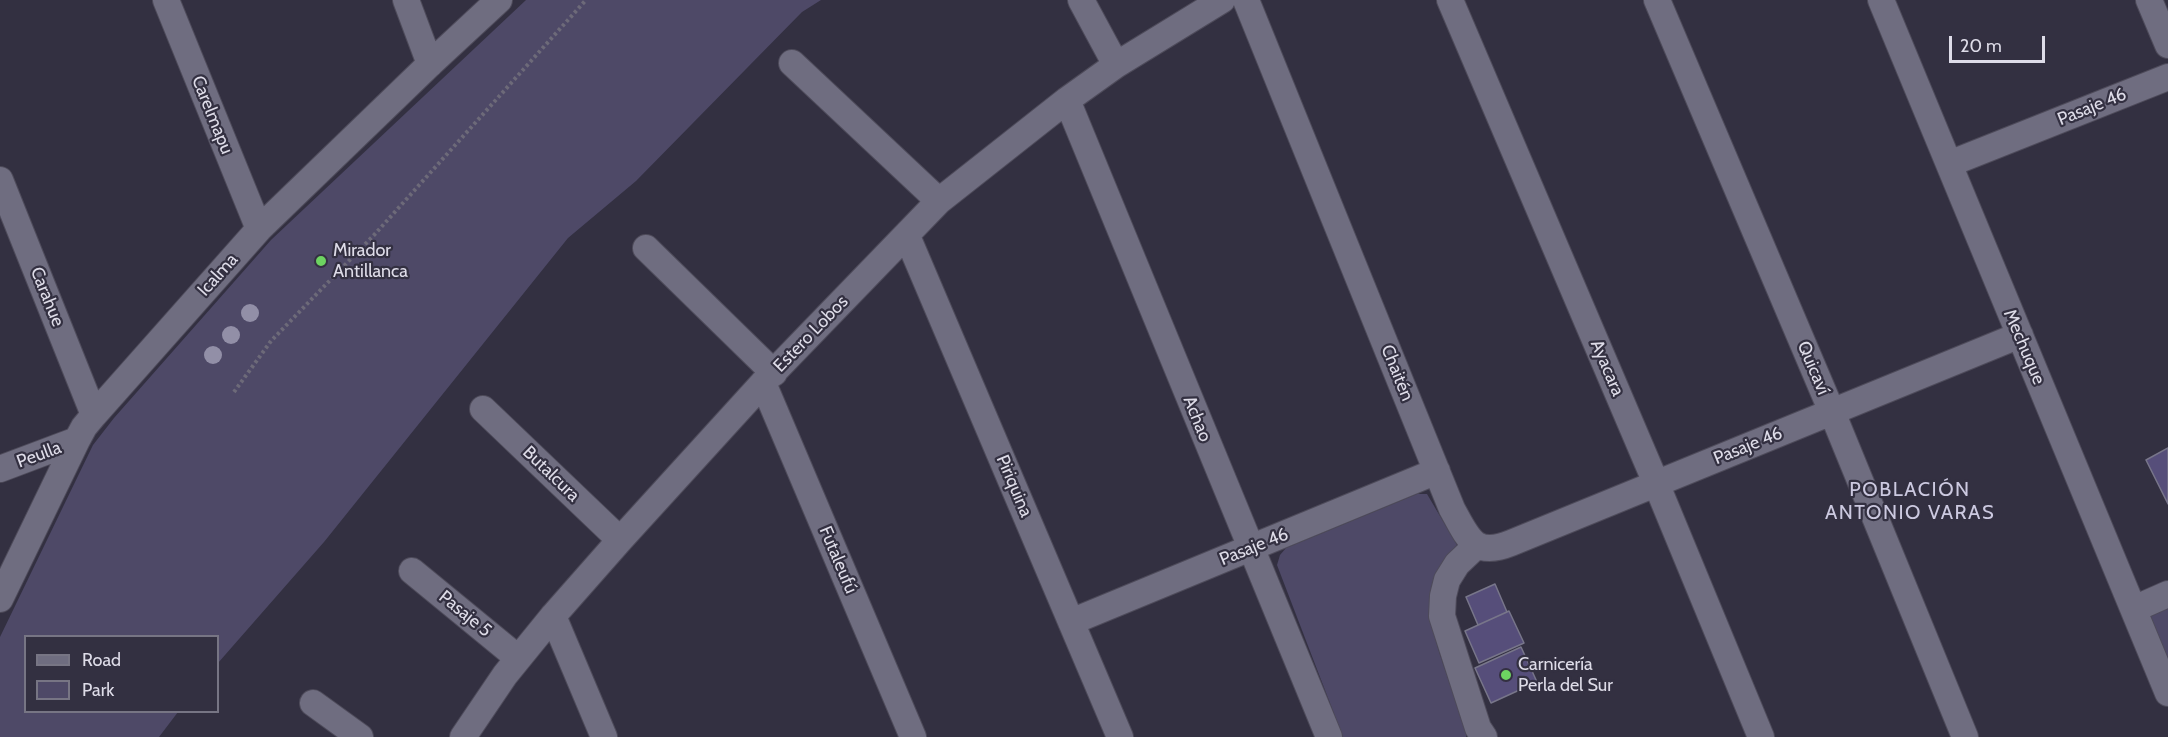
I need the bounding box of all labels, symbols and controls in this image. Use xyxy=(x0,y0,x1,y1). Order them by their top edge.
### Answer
scale bar xyxy=(1952,24,2048,62)
text: 20 m xyxy=(1960,35,2002,57)
street label: Carelmapu xyxy=(187,73,237,157)
street label: Pasaje 46 xyxy=(2054,83,2130,131)
place label: Mirador Antillanca xyxy=(333,240,408,282)
street label: Icalma xyxy=(193,249,243,301)
marker: Mirador Antillanca xyxy=(314,254,328,268)
street label: Carahue xyxy=(25,264,69,330)
street label: Estero Lobos xyxy=(769,291,853,377)
street label: Mechuque xyxy=(1998,306,2050,388)
street label: Ayacara xyxy=(1586,337,1628,399)
street label: Quicaví xyxy=(1792,338,1834,398)
street label: Chaitén xyxy=(1376,342,1418,404)
street label: Achao xyxy=(1178,393,1216,445)
street label: Pasaje 46 xyxy=(1710,422,1786,470)
street label: Peulla xyxy=(14,437,64,473)
street label: Butalcura xyxy=(518,442,584,506)
street label: Piriquina xyxy=(991,452,1037,520)
district label: POBLACIÓN ANTONIO VARAS xyxy=(1825,478,1995,525)
street label: Futaleufú xyxy=(814,523,862,597)
street label: Pasaje 46 xyxy=(1216,523,1292,571)
street label: Pasaje 5 xyxy=(434,586,496,642)
legend xyxy=(24,635,219,713)
text: Road xyxy=(82,649,121,671)
place label: Carnicería Perla del Sur xyxy=(1518,654,1613,696)
marker: Carnicería Perla del Sur xyxy=(1499,668,1513,682)
text: Park xyxy=(82,679,114,701)

